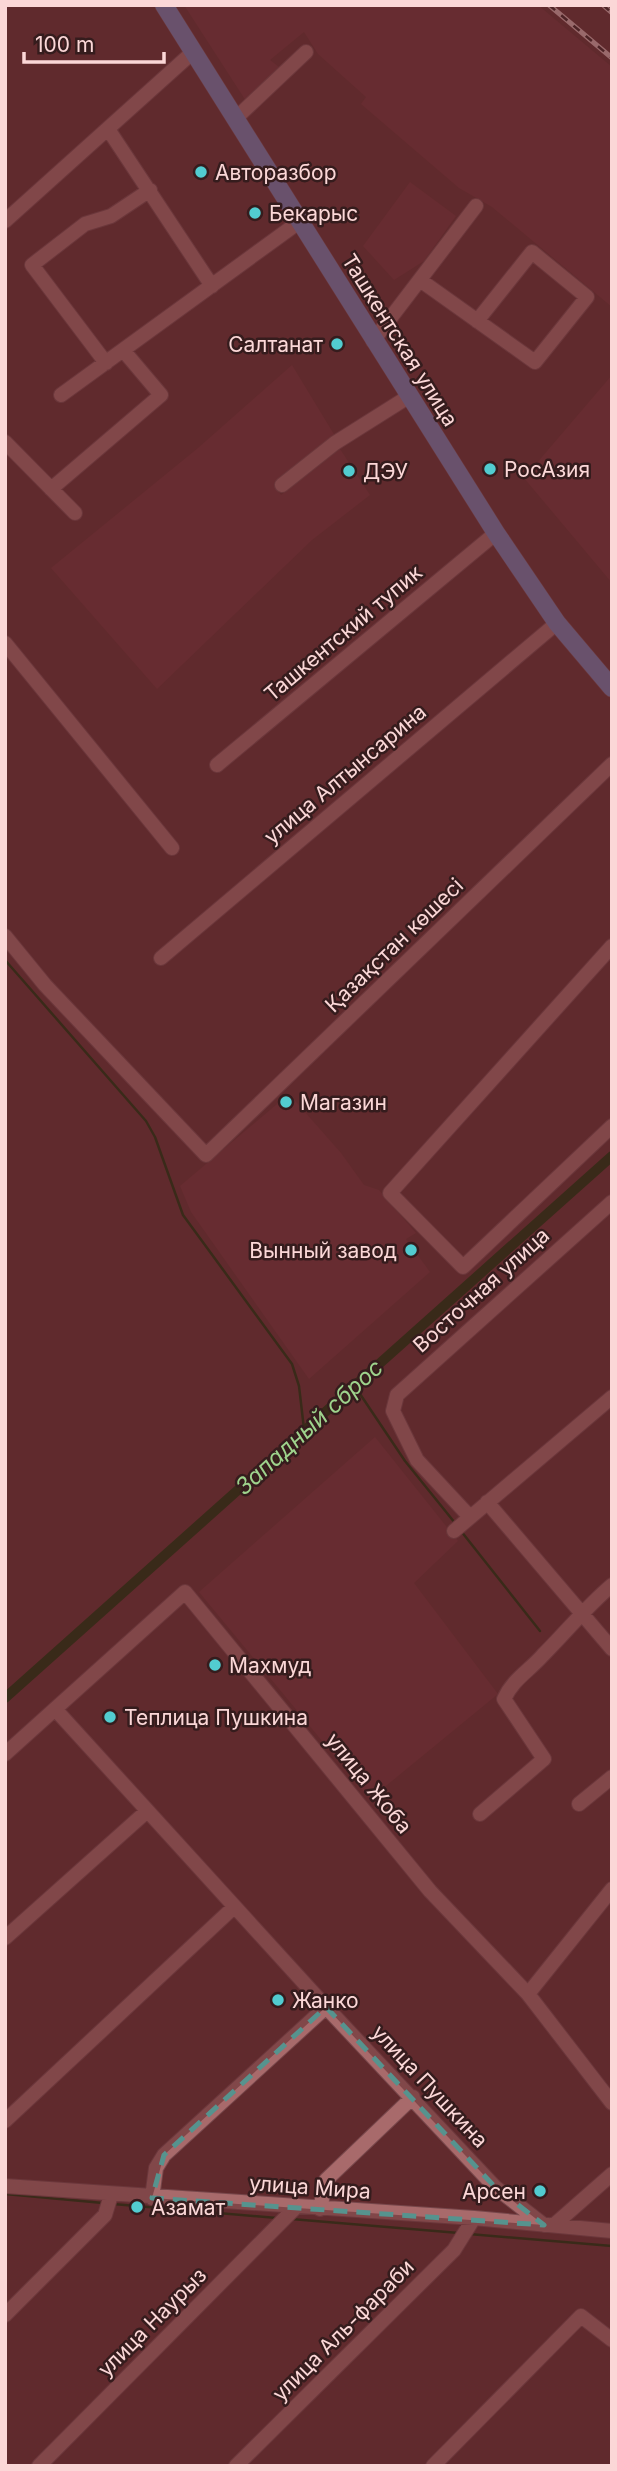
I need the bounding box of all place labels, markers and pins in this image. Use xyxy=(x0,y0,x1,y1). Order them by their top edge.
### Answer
place label: Авторазбор xyxy=(215,160,337,185)
marker: Авторазбор xyxy=(193,164,209,180)
place label: Бекарыс xyxy=(269,201,358,226)
marker: Бекарыс xyxy=(247,205,263,221)
place label: Салтанат xyxy=(228,332,323,357)
marker: Салтанат xyxy=(329,336,345,352)
place label: РосАзия xyxy=(504,457,590,482)
place label: ДЭУ xyxy=(363,459,408,484)
marker: РосАзия xyxy=(482,461,498,477)
marker: ДЭУ xyxy=(341,463,357,479)
place label: Магазин xyxy=(300,1090,387,1115)
marker: Магазин xyxy=(278,1094,294,1110)
place label: Вынный завод xyxy=(249,1238,397,1263)
marker: Вынный завод xyxy=(403,1242,419,1258)
place label: Махмуд xyxy=(229,1653,311,1678)
marker: Махмуд xyxy=(207,1657,223,1673)
place label: Теплица Пушкина xyxy=(124,1705,308,1730)
marker: Теплица Пушкина xyxy=(102,1709,118,1725)
place label: Жанко xyxy=(292,1988,359,2013)
marker: Жанко xyxy=(270,1992,286,2008)
place label: Арсен xyxy=(462,2179,526,2204)
marker: Арсен xyxy=(532,2183,548,2199)
place label: Азамат xyxy=(151,2195,226,2220)
marker: Азамат xyxy=(129,2199,145,2215)

